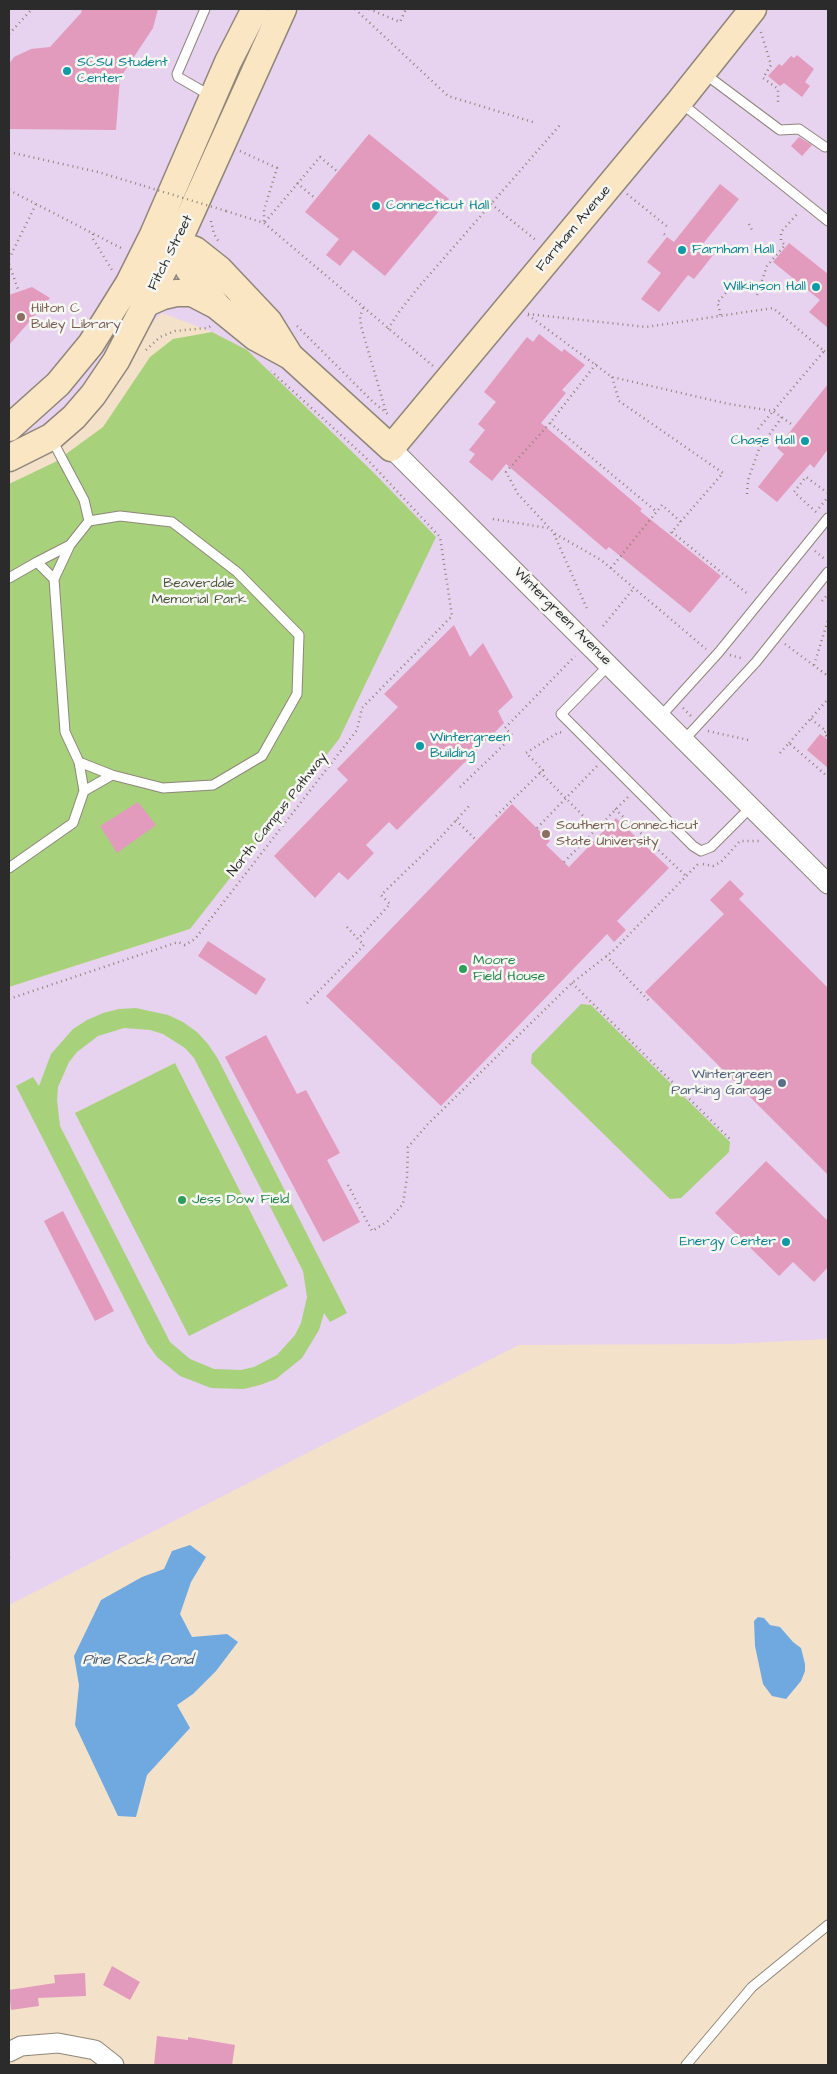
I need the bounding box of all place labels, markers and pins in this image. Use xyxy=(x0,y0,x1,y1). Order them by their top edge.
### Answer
place label: SCSU Student Center xyxy=(77,55,168,88)
marker: SCSU Student Center xyxy=(61,65,73,77)
place label: Connecticut Hall xyxy=(386,198,489,214)
marker: Connecticut Hall xyxy=(370,200,382,212)
place label: Farnham Hall xyxy=(692,242,774,258)
marker: Farnham Hall xyxy=(676,244,688,256)
place label: Wilkinson Hall xyxy=(723,279,806,295)
marker: Wilkinson Hall xyxy=(810,281,822,293)
place label: Hilton C Buley Library xyxy=(31,301,121,334)
marker: Hilton C Buley Library xyxy=(15,311,27,323)
place label: Chase Hall xyxy=(731,433,795,449)
marker: Chase Hall xyxy=(799,435,811,447)
place label: Wintergreen Building xyxy=(430,730,510,762)
marker: Wintergreen Building xyxy=(414,740,426,752)
place label: Southern Connecticut State University xyxy=(556,818,698,850)
marker: Southern Connecticut State University xyxy=(540,828,552,840)
place label: Moore Field House xyxy=(473,953,545,986)
marker: Moore Field House xyxy=(457,963,469,975)
place label: Wintergreen Parking Garage xyxy=(671,1067,772,1100)
marker: Wintergreen Parking Garage xyxy=(776,1077,788,1089)
place label: Jess Dow Field xyxy=(192,1192,289,1208)
marker: Jess Dow Field xyxy=(176,1194,188,1206)
place label: Energy Center xyxy=(679,1234,776,1250)
marker: Energy Center xyxy=(780,1236,792,1248)

